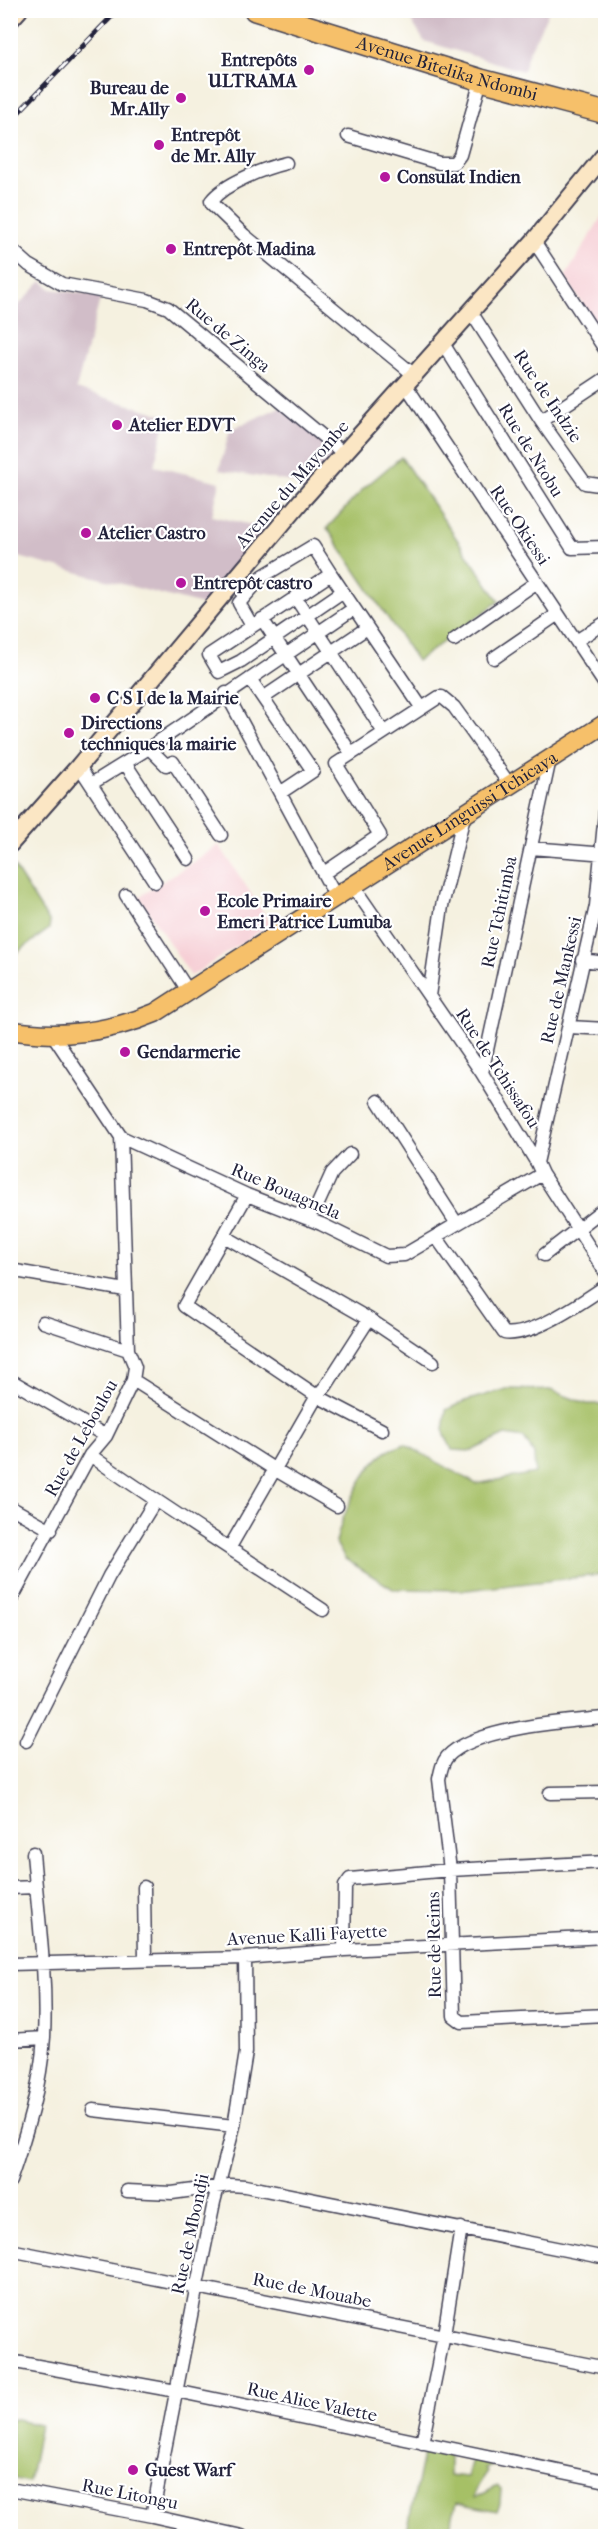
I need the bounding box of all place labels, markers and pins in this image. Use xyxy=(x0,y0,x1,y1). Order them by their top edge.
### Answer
place label: Entrepôts ULTRAMA xyxy=(207,50,298,92)
marker: Entrepôts ULTRAMA xyxy=(302,63,316,77)
place label: Bureau de Mr.Ally xyxy=(90,78,170,120)
marker: Bureau de Mr.Ally xyxy=(174,91,188,105)
place label: Entrepôt de Mr. Ally xyxy=(171,125,257,167)
marker: Entrepôt de Mr. Ally xyxy=(152,138,166,152)
place label: Consulat Indien xyxy=(397,167,521,188)
marker: Consulat Indien xyxy=(378,170,392,184)
place label: Entrepôt Madina xyxy=(183,239,316,260)
marker: Entrepôt Madina xyxy=(164,242,178,256)
place label: Atelier EDVT xyxy=(128,415,236,436)
marker: Atelier EDVT xyxy=(110,418,124,432)
place label: Atelier Castro xyxy=(97,523,206,544)
marker: Atelier Castro xyxy=(79,526,93,540)
place label: Entrepôt castro xyxy=(193,573,312,594)
marker: Entrepôt castro xyxy=(174,576,188,590)
place label: C S I de la Mairie xyxy=(107,688,239,709)
marker: C S I de la Mairie xyxy=(88,691,102,705)
place label: Directions techniques la mairie xyxy=(80,713,236,755)
marker: Directions techniques la mairie xyxy=(62,726,76,740)
place label: Ecole Primaire Emeri Patrice Lumuba xyxy=(217,891,392,933)
marker: Ecole Primaire Emeri Patrice Lumuba xyxy=(198,904,212,918)
place label: Gendarmerie xyxy=(137,1042,240,1063)
marker: Gendarmerie xyxy=(118,1045,132,1059)
place label: Guest Warf xyxy=(145,2460,236,2481)
marker: Guest Warf xyxy=(126,2463,140,2477)

